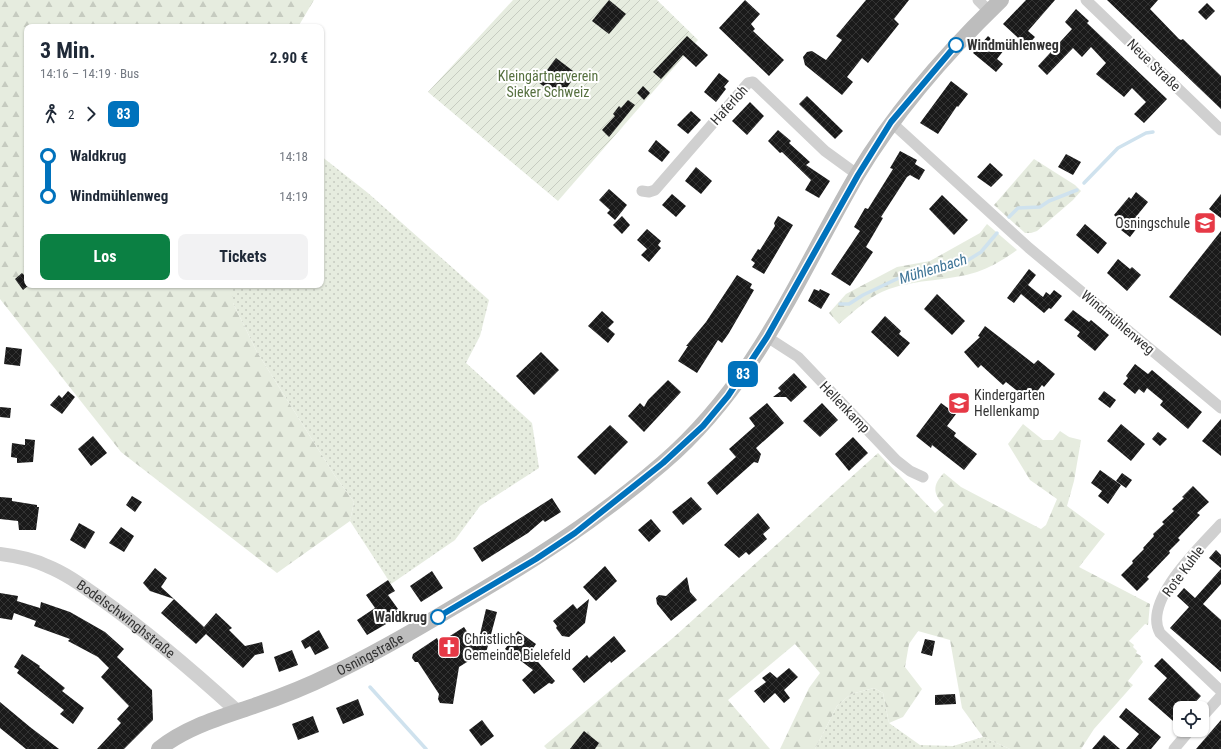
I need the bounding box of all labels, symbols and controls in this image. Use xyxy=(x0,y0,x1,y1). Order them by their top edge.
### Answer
street label: Neue Straße xyxy=(1124,36,1184,95)
marker: Windmühlenweg xyxy=(948,37,964,53)
place label: Windmühlenweg xyxy=(967,37,1059,53)
text: 3 Min. xyxy=(40,38,96,63)
text: 2.90 € xyxy=(270,49,308,67)
text: 14:16 – 14:19 · Bus xyxy=(40,66,139,81)
park label: Kleingärtnerverein Sieker Schweiz xyxy=(498,68,598,100)
street label: Haferloh xyxy=(707,82,751,128)
icon: walk xyxy=(40,103,62,125)
icon: forward xyxy=(80,103,102,125)
text: 83 xyxy=(116,106,131,122)
text: 2 xyxy=(68,107,74,122)
text: Waldkrug xyxy=(70,147,126,165)
text: 14:18 xyxy=(279,149,308,164)
text: Windmühlenweg xyxy=(70,187,168,205)
text: 14:19 xyxy=(279,189,308,204)
school or university icon: Osningschule xyxy=(1192,210,1218,236)
place label: Osningschule xyxy=(1115,215,1190,231)
button: Los xyxy=(40,234,170,280)
button: Tickets xyxy=(178,234,308,280)
water label: Mühlenbach xyxy=(897,250,969,288)
street label: Windmühlenweg xyxy=(1078,287,1158,357)
line badge: 83 xyxy=(725,361,761,387)
text: 83 xyxy=(736,366,750,382)
street label: Hellenkamp xyxy=(817,378,874,436)
place label: Kindergarten Hellenkamp xyxy=(974,387,1045,419)
school or university icon: Kindergarten Hellenkamp xyxy=(946,390,972,416)
street label: Rote Kuhle xyxy=(1159,542,1207,599)
street label: Bodelschwinghstraße xyxy=(74,577,179,661)
place label: Waldkrug xyxy=(374,609,427,625)
marker: Waldkrug xyxy=(430,609,446,625)
street label: Osningstraße xyxy=(334,630,407,679)
place label: Christliche Gemeinde Bielefeld xyxy=(464,631,571,663)
church icon: Christliche Gemeinde Bielefeld xyxy=(436,634,462,660)
map controls xyxy=(1173,701,1209,737)
button: locate xyxy=(1173,701,1209,737)

